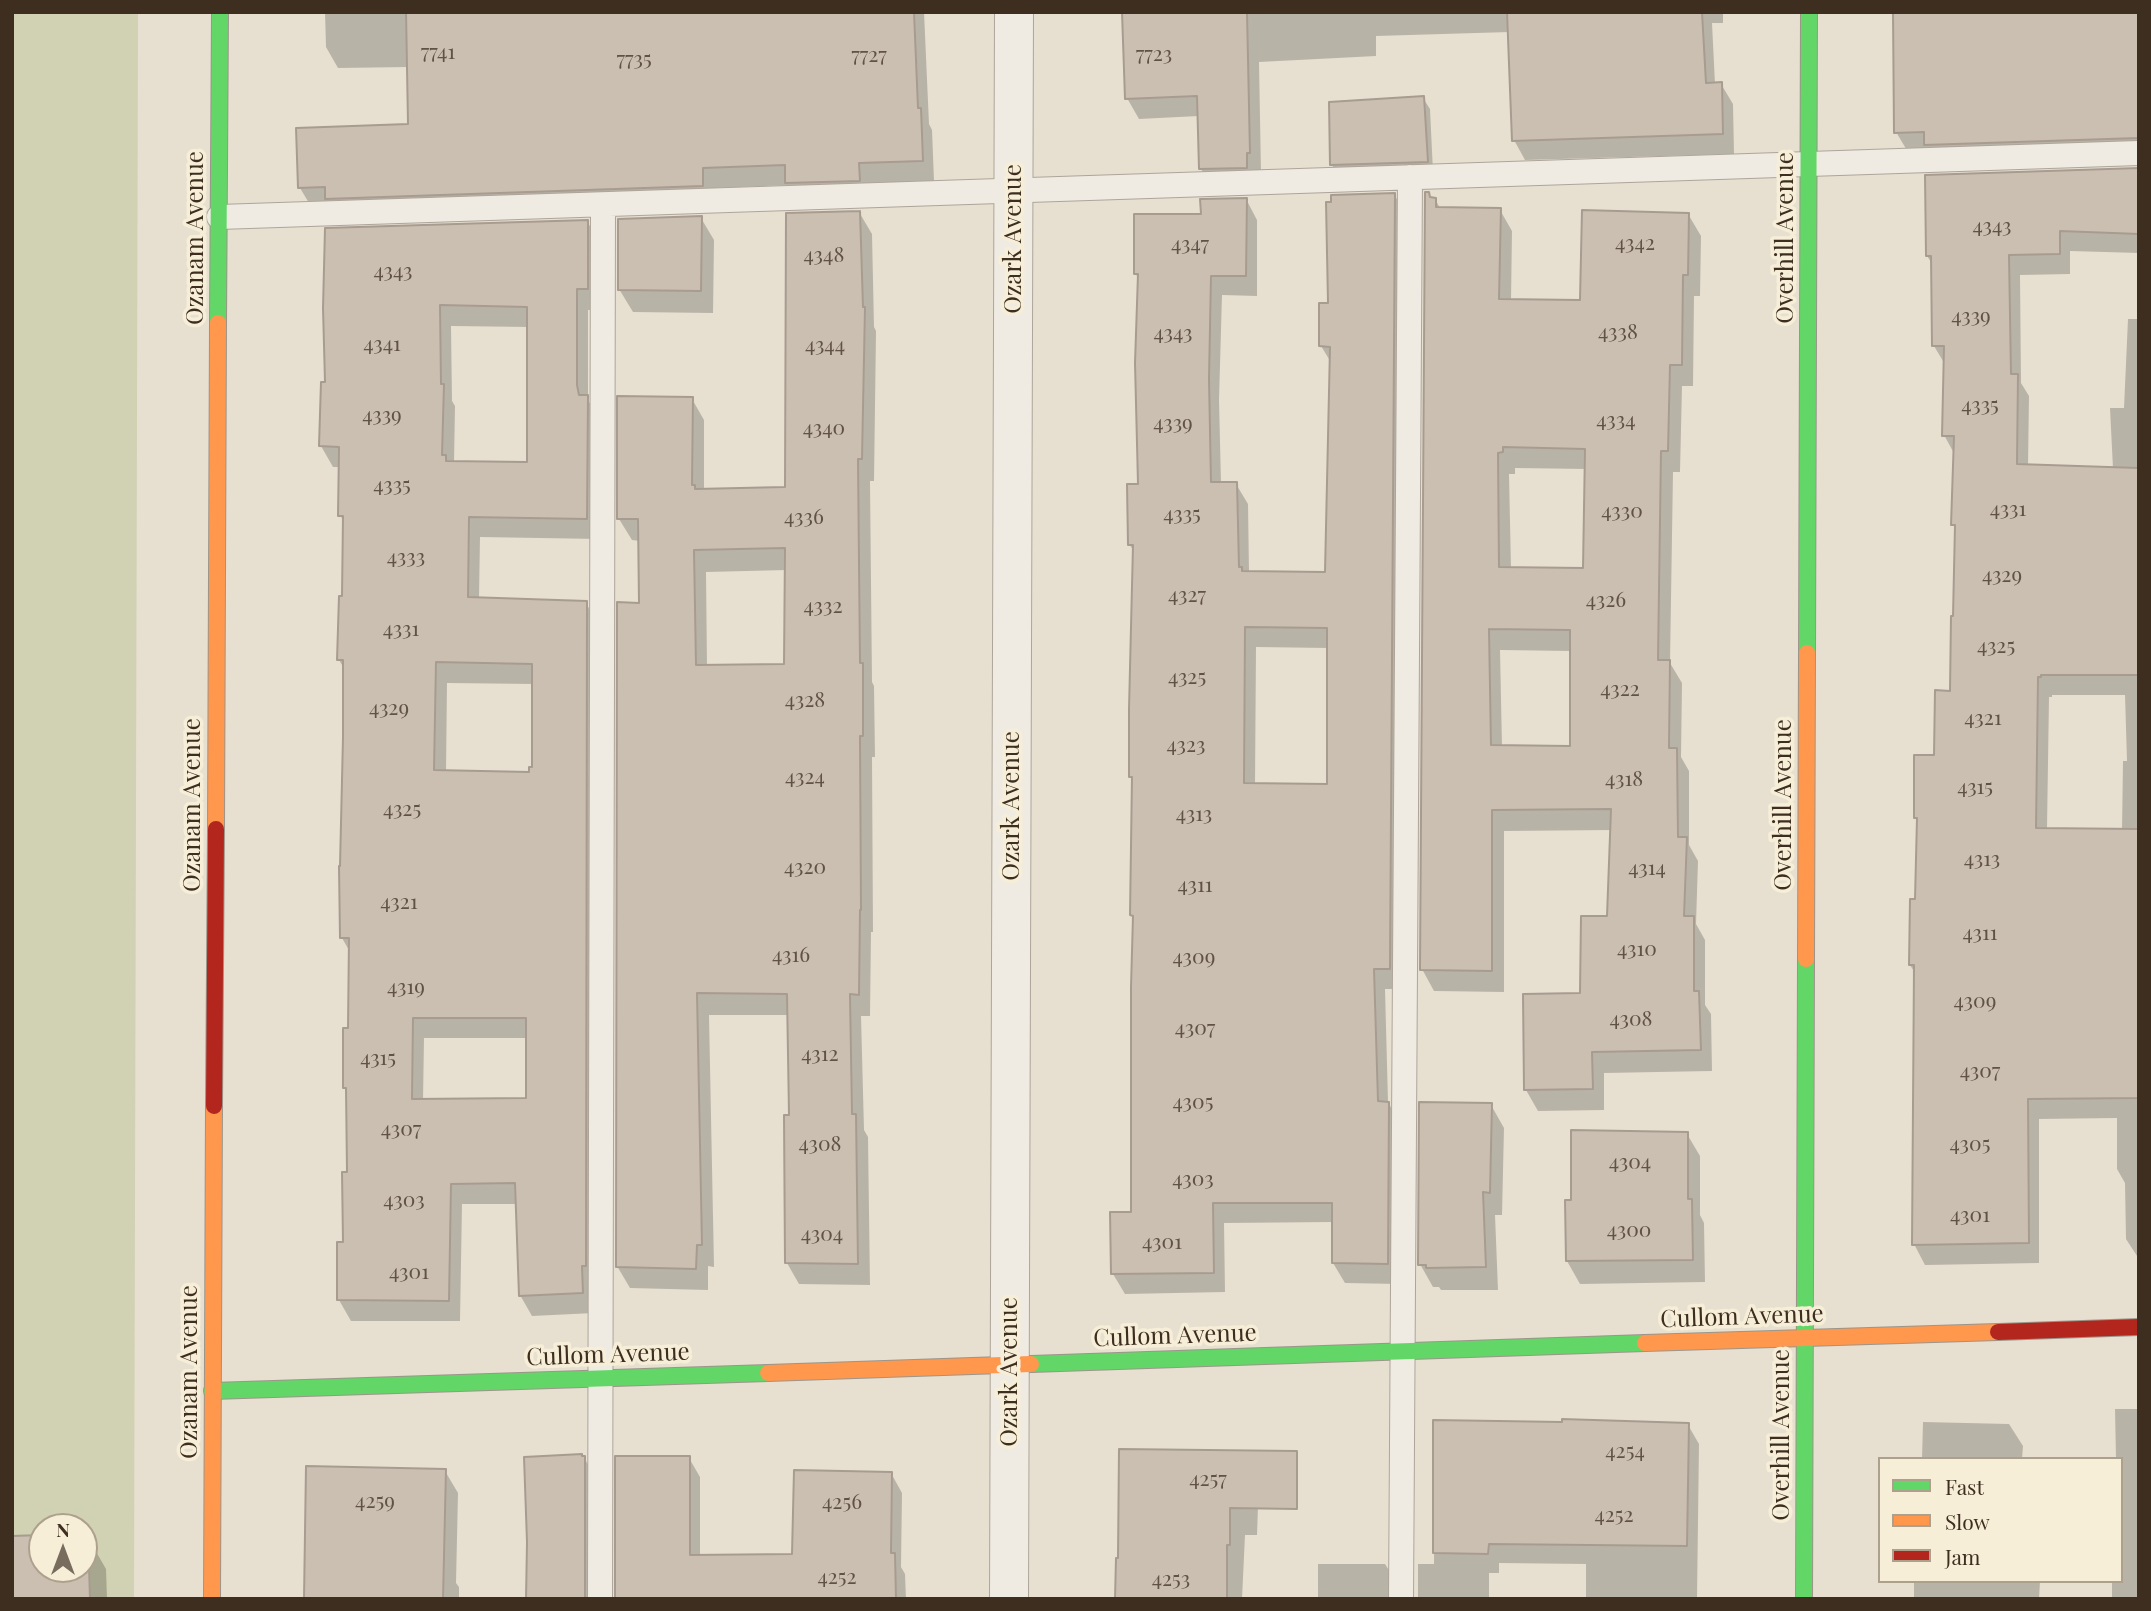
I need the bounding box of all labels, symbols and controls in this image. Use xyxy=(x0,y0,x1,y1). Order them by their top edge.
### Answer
house number: 7741 xyxy=(421,39,455,65)
house number: 7723 xyxy=(1136,41,1172,67)
house number: 7727 xyxy=(851,42,887,68)
house number: 7735 xyxy=(616,46,652,72)
street label: Ozanam Avenue xyxy=(182,151,210,325)
street label: Overhill Avenue xyxy=(1772,152,1800,324)
street label: Ozark Avenue xyxy=(1000,164,1028,314)
house number: 4343 xyxy=(1973,213,2011,239)
house number: 4342 xyxy=(1615,230,1655,256)
house number: 4347 xyxy=(1171,231,1209,257)
house number: 4348 xyxy=(804,242,844,268)
house number: 4343 xyxy=(374,258,412,284)
house number: 4339 xyxy=(1951,303,1991,329)
house number: 4338 xyxy=(1598,319,1638,345)
house number: 4343 xyxy=(1154,320,1192,346)
house number: 4341 xyxy=(363,331,401,357)
house number: 4344 xyxy=(805,332,845,358)
house number: 4335 xyxy=(1961,392,1999,418)
house number: 4339 xyxy=(362,402,402,428)
house number: 4334 xyxy=(1596,407,1636,433)
house number: 4339 xyxy=(1153,410,1193,436)
house number: 4340 xyxy=(803,415,845,441)
house number: 4335 xyxy=(373,472,411,498)
house number: 4331 xyxy=(1990,496,2026,522)
house number: 4330 xyxy=(1601,498,1643,524)
house number: 4335 xyxy=(1163,501,1201,527)
house number: 4336 xyxy=(784,504,824,530)
house number: 4333 xyxy=(387,544,425,570)
house number: 4329 xyxy=(1982,562,2022,588)
house number: 4327 xyxy=(1168,582,1206,608)
house number: 4326 xyxy=(1586,587,1626,613)
house number: 4332 xyxy=(804,593,842,619)
house number: 4331 xyxy=(383,616,419,642)
house number: 4325 xyxy=(1977,633,2015,659)
house number: 4325 xyxy=(1168,664,1206,690)
house number: 4322 xyxy=(1600,676,1640,702)
house number: 4328 xyxy=(785,687,825,713)
house number: 4329 xyxy=(369,695,409,721)
house number: 4321 xyxy=(1964,705,2002,731)
street label: Ozanam Avenue xyxy=(179,718,207,892)
street label: Overhill Avenue xyxy=(1770,719,1798,891)
street label: Ozark Avenue xyxy=(998,731,1026,881)
house number: 4323 xyxy=(1167,732,1205,758)
house number: 4324 xyxy=(785,764,825,790)
house number: 4318 xyxy=(1605,766,1643,792)
house number: 4315 xyxy=(1957,774,1993,800)
house number: 4325 xyxy=(383,796,421,822)
house number: 4313 xyxy=(1176,801,1212,827)
house number: 4313 xyxy=(1964,846,2000,872)
house number: 4320 xyxy=(784,854,826,880)
house number: 4314 xyxy=(1628,855,1666,881)
house number: 4311 xyxy=(1177,872,1213,898)
house number: 4321 xyxy=(380,889,418,915)
house number: 4311 xyxy=(1962,920,1998,946)
house number: 4310 xyxy=(1617,936,1657,962)
house number: 4316 xyxy=(772,942,810,968)
house number: 4309 xyxy=(1173,944,1215,970)
house number: 4319 xyxy=(387,974,425,1000)
house number: 4309 xyxy=(1954,988,1996,1014)
house number: 4308 xyxy=(1610,1006,1652,1032)
house number: 4307 xyxy=(1175,1015,1215,1041)
house number: 4312 xyxy=(801,1041,839,1067)
house number: 4315 xyxy=(360,1045,396,1071)
house number: 4307 xyxy=(1960,1058,2000,1084)
house number: 4305 xyxy=(1173,1089,1213,1115)
house number: 4307 xyxy=(381,1116,421,1142)
house number: 4308 xyxy=(799,1131,841,1157)
house number: 4305 xyxy=(1950,1131,1990,1157)
house number: 4304 xyxy=(1609,1149,1651,1175)
house number: 4303 xyxy=(1172,1166,1214,1192)
house number: 4303 xyxy=(383,1187,425,1213)
house number: 4301 xyxy=(1950,1202,1990,1228)
house number: 4300 xyxy=(1607,1217,1651,1243)
house number: 4304 xyxy=(801,1221,843,1247)
house number: 4301 xyxy=(1142,1229,1182,1255)
house number: 4301 xyxy=(389,1259,429,1285)
street label: Ozanam Avenue xyxy=(176,1285,204,1459)
street label: Ozark Avenue xyxy=(996,1297,1024,1447)
street label: Cullom Avenue xyxy=(1660,1300,1824,1334)
street label: Cullom Avenue xyxy=(1093,1319,1257,1353)
street label: Cullom Avenue xyxy=(526,1338,690,1372)
street label: Overhill Avenue xyxy=(1768,1349,1796,1521)
house number: 4254 xyxy=(1605,1438,1645,1464)
legend xyxy=(1878,1457,2123,1583)
house number: 4257 xyxy=(1189,1466,1227,1492)
text: Fast xyxy=(1945,1472,1984,1500)
house number: 4259 xyxy=(355,1488,395,1514)
house number: 4256 xyxy=(822,1489,862,1515)
house number: 4252 xyxy=(1594,1502,1634,1528)
text: Slow xyxy=(1945,1507,1990,1535)
north arrow xyxy=(28,1513,98,1583)
text: N xyxy=(56,1516,70,1542)
text: Jam xyxy=(1945,1542,1981,1570)
house number: 4252 xyxy=(817,1564,857,1590)
house number: 4253 xyxy=(1152,1566,1190,1592)

